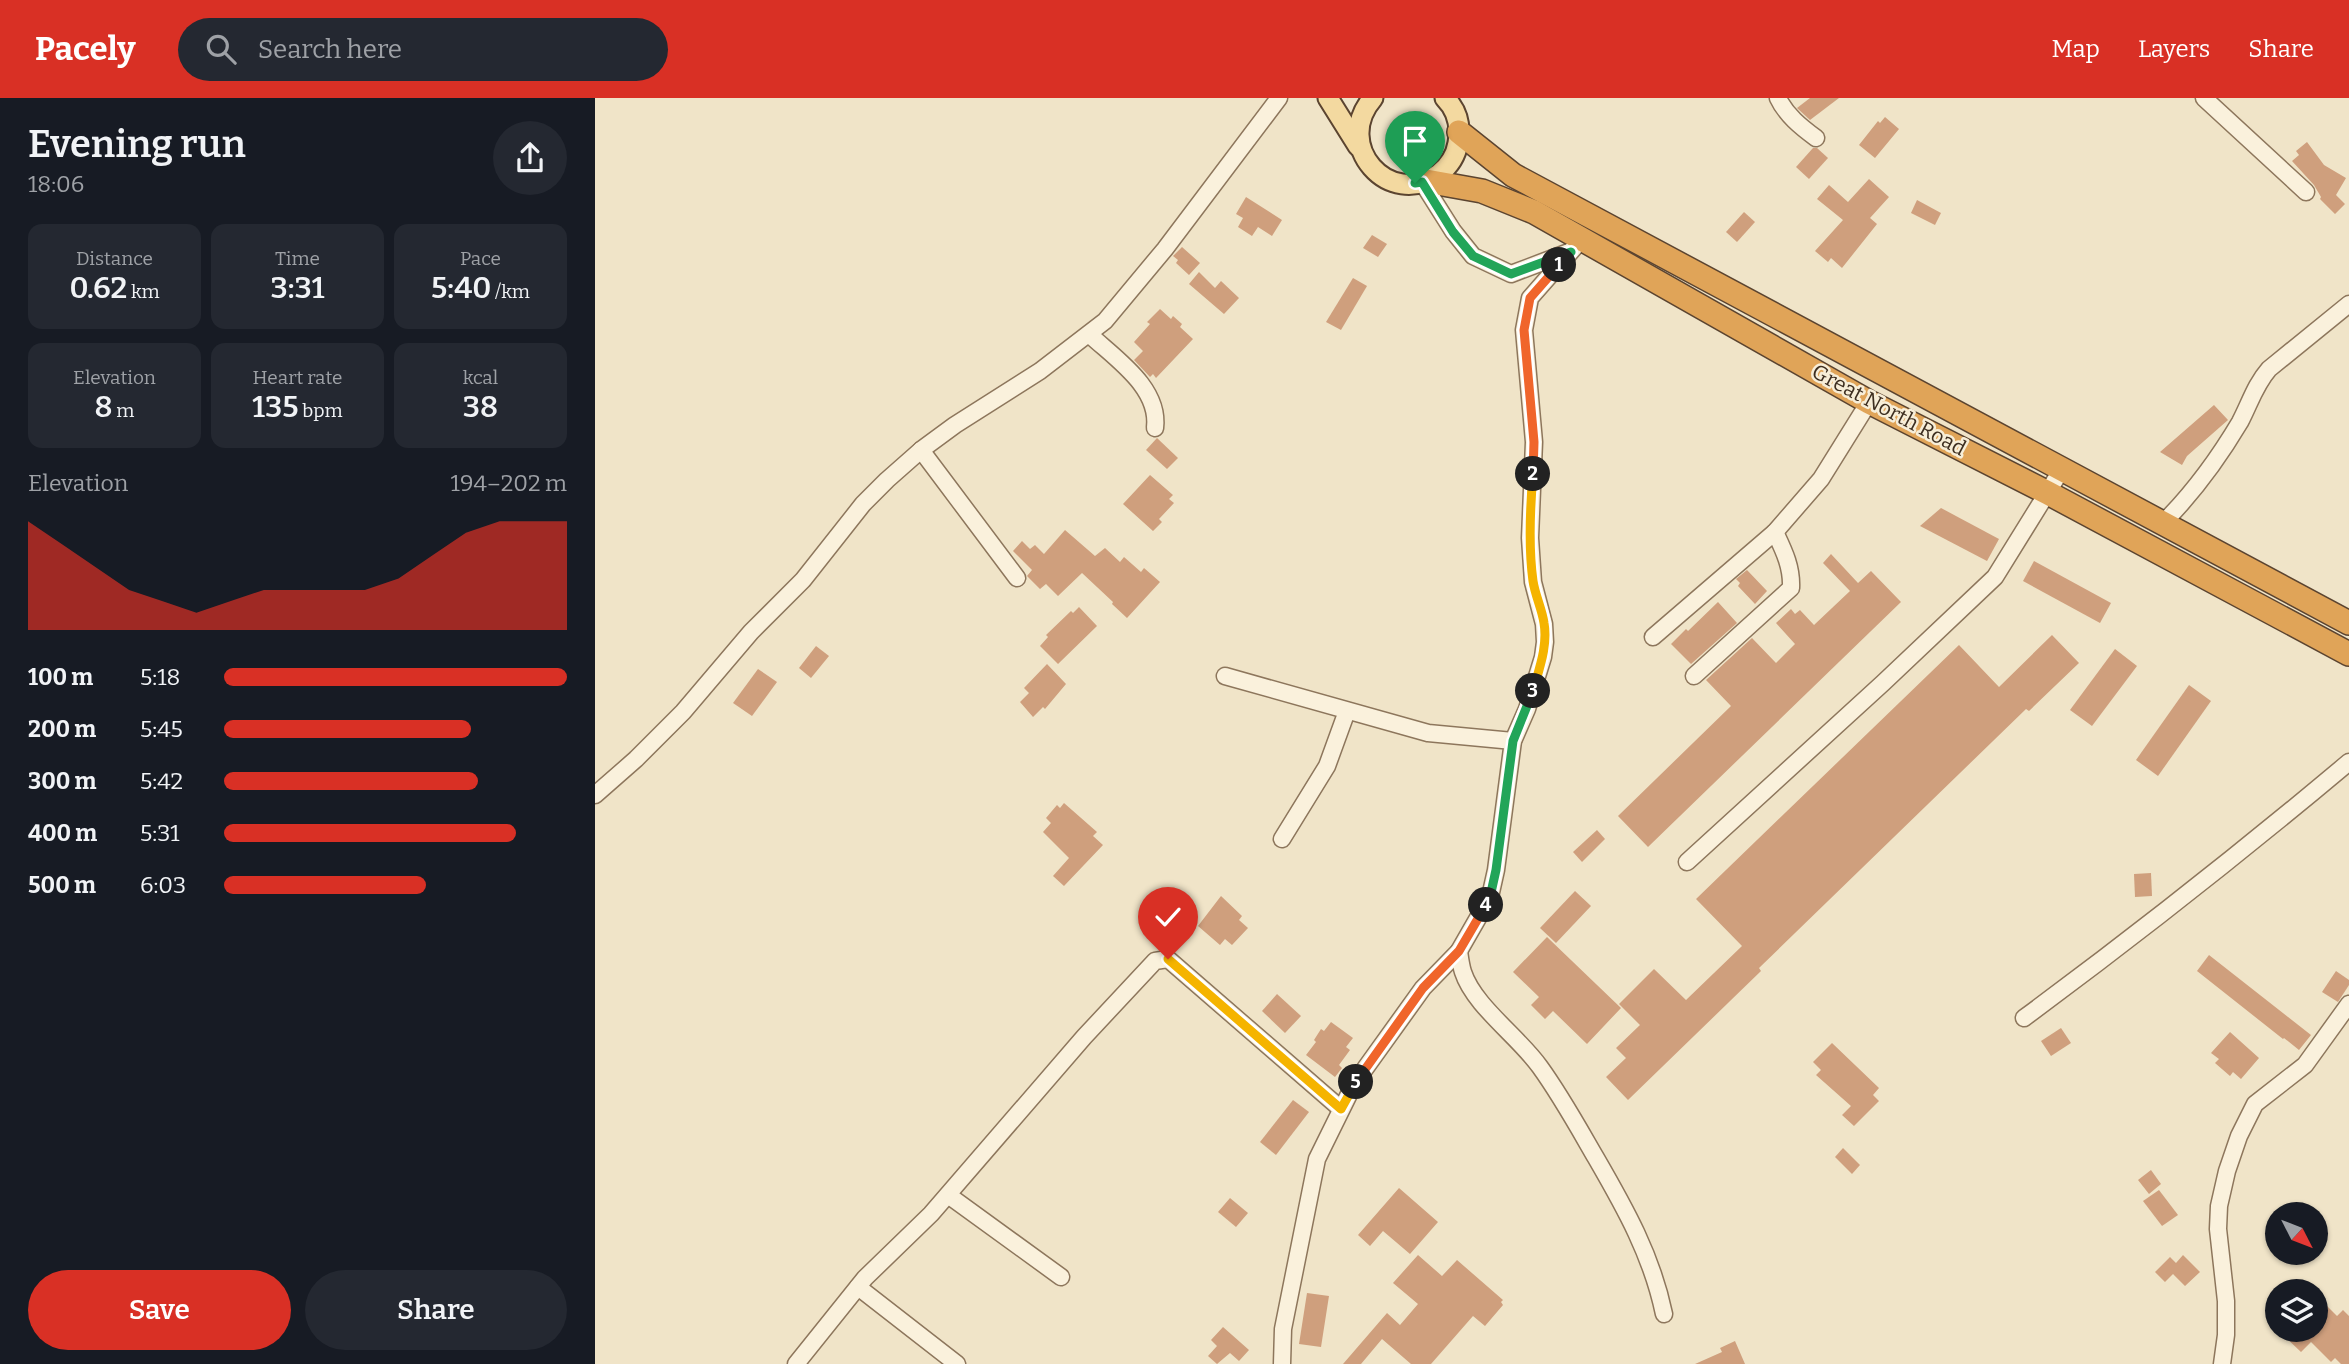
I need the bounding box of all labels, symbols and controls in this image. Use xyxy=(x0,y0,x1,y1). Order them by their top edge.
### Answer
search box xyxy=(178,18,668,81)
text: Pacely xyxy=(35,29,136,69)
icon: search xyxy=(202,30,240,68)
text: Search here xyxy=(258,34,402,65)
text: Map xyxy=(2052,35,2100,63)
text: Layers xyxy=(2138,35,2210,63)
text: Share xyxy=(2248,35,2314,63)
pin xyxy=(1385,111,1445,183)
text: Evening run xyxy=(28,121,246,167)
button: share xyxy=(493,121,567,195)
icon: arrive xyxy=(1396,122,1434,160)
text: 18:06 xyxy=(28,170,84,198)
text: Distance xyxy=(76,247,153,270)
text: Time xyxy=(275,247,320,270)
text: Pace xyxy=(460,247,501,270)
pin: 1 xyxy=(1541,248,1577,282)
text: 1 xyxy=(1554,253,1563,276)
text: 0.62 xyxy=(69,270,127,306)
text: 3:31 xyxy=(271,270,324,306)
text: 5:40 xyxy=(431,270,491,306)
text: km xyxy=(127,280,160,303)
text: /km xyxy=(491,280,530,303)
street label: Great North Road xyxy=(1808,358,1970,462)
text: Elevation xyxy=(73,366,156,389)
text: Heart rate xyxy=(253,366,342,389)
text: kcal xyxy=(463,366,498,389)
text: 8 xyxy=(95,389,113,425)
text: 135 xyxy=(252,389,298,425)
text: 38 xyxy=(463,389,498,425)
text: m xyxy=(113,399,135,422)
text: bpm xyxy=(298,399,343,422)
pin: 2 xyxy=(1515,456,1551,492)
text: 2 xyxy=(1527,462,1538,485)
text: Elevation xyxy=(28,469,128,497)
text: 194–202 m xyxy=(451,469,567,497)
text: 100 m xyxy=(28,663,93,691)
text: 5:18 xyxy=(140,663,180,691)
pin: 3 xyxy=(1515,674,1551,708)
text: 3 xyxy=(1527,679,1538,702)
text: 200 m xyxy=(28,715,96,743)
text: 5:45 xyxy=(140,715,183,743)
text: 300 m xyxy=(28,767,97,795)
text: 5:42 xyxy=(140,767,183,795)
text: 400 m xyxy=(28,819,97,847)
text: 5:31 xyxy=(140,819,180,847)
text: 500 m xyxy=(28,871,96,899)
text: 6:03 xyxy=(140,871,186,899)
pin xyxy=(1138,887,1198,959)
pin: 4 xyxy=(1469,888,1503,922)
text: 4 xyxy=(1480,893,1491,916)
icon: check xyxy=(1149,898,1187,936)
pin: 5 xyxy=(1339,1065,1373,1100)
text: 5 xyxy=(1350,1070,1361,1093)
north arrow xyxy=(2265,1202,2327,1265)
map controls xyxy=(2265,1202,2328,1342)
button: Save xyxy=(28,1270,291,1350)
button: Share xyxy=(305,1270,567,1350)
button: layers xyxy=(2265,1279,2328,1342)

